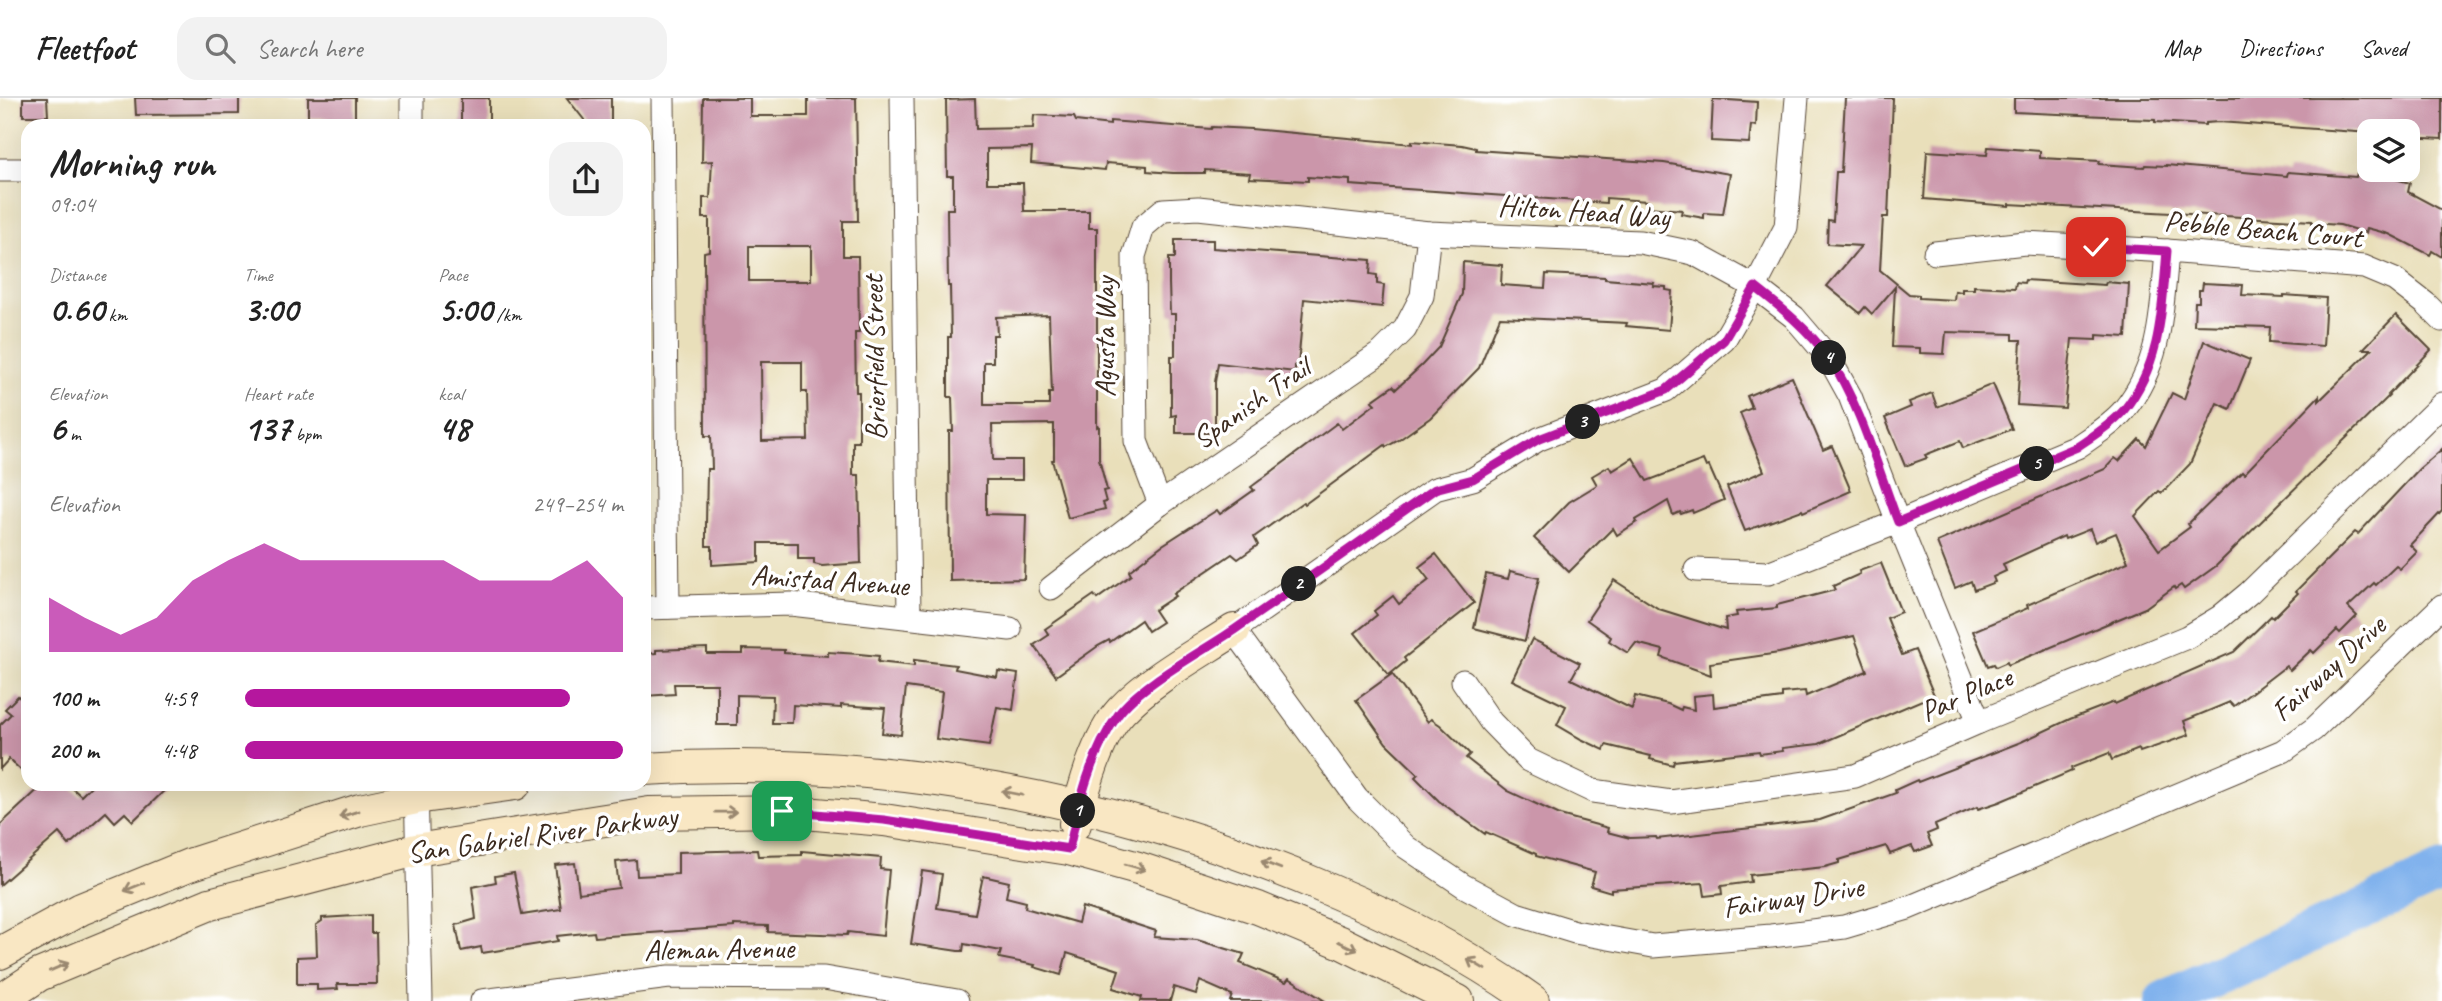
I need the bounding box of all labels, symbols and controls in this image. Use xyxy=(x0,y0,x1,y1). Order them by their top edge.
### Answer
search box xyxy=(177,17,667,80)
text: Fleetfoot xyxy=(35,27,135,69)
icon: search xyxy=(201,29,239,67)
text: Search here xyxy=(257,32,363,65)
text: Map xyxy=(2164,33,2201,63)
text: Directions xyxy=(2239,33,2322,63)
text: Saved xyxy=(2360,33,2407,63)
map controls xyxy=(2357,119,2420,182)
button: layers xyxy=(2357,119,2420,182)
text: Morning run xyxy=(49,140,215,187)
button: share xyxy=(549,142,623,216)
street label: Hilton Head Way xyxy=(1497,186,1673,236)
text: 09:04 xyxy=(49,190,95,219)
street label: Pebble Beach Court xyxy=(2163,201,2366,257)
pin xyxy=(2066,217,2126,277)
icon: check xyxy=(2077,228,2115,266)
text: Distance xyxy=(49,263,106,287)
text: Time xyxy=(244,263,273,287)
text: Pace xyxy=(438,263,468,287)
street label: Brierfield Street xyxy=(854,272,894,441)
street label: Agusta Way xyxy=(1085,274,1123,397)
text: 0.60 xyxy=(49,287,104,332)
text: 3:00 xyxy=(244,287,298,332)
text: 5:00 xyxy=(438,287,492,332)
text: km xyxy=(104,303,127,327)
text: /km xyxy=(492,303,521,327)
pin: 4 xyxy=(1812,341,1846,376)
text: 4 xyxy=(1824,345,1833,369)
street label: Spanish Trail xyxy=(1185,346,1321,457)
text: Elevation xyxy=(49,382,107,406)
text: Heart rate xyxy=(244,382,313,406)
text: kcal xyxy=(438,382,463,406)
pin: 3 xyxy=(1566,404,1600,440)
text: 6 xyxy=(49,406,66,451)
text: 137 xyxy=(244,406,291,451)
text: 48 xyxy=(438,406,470,451)
text: 3 xyxy=(1578,409,1587,433)
text: m xyxy=(66,422,81,446)
text: bpm xyxy=(291,422,321,446)
pin: 5 xyxy=(2020,446,2054,482)
text: 5 xyxy=(2032,451,2041,475)
text: Elevation xyxy=(49,490,120,519)
text: 249–254 m xyxy=(532,490,623,519)
street label: Amistad Avenue xyxy=(750,556,912,605)
pin: 2 xyxy=(1282,566,1316,602)
text: 2 xyxy=(1294,571,1303,595)
street label: Fairway Drive xyxy=(2263,605,2395,729)
street label: Par Place xyxy=(1914,657,2020,730)
text: 100 m xyxy=(49,684,99,713)
text: 4:59 xyxy=(161,684,197,713)
text: 200 m xyxy=(49,736,99,765)
text: 4:48 xyxy=(161,736,197,765)
pin xyxy=(752,781,812,841)
one-way arrow xyxy=(1001,786,1024,799)
icon: arrive xyxy=(763,792,801,830)
pin: 1 xyxy=(1060,794,1096,828)
street label: San Gabriel River Parkway xyxy=(405,796,682,872)
text: 1 xyxy=(1073,798,1082,822)
one-way arrow xyxy=(715,805,738,818)
one-way arrow xyxy=(339,808,361,821)
one-way arrow xyxy=(1261,858,1283,871)
one-way arrow xyxy=(1124,862,1146,875)
street label: Fairway Drive xyxy=(1720,867,1868,927)
one-way arrow xyxy=(124,882,146,895)
street label: Aleman Avenue xyxy=(644,929,797,969)
one-way arrow xyxy=(1337,940,1358,954)
one-way arrow xyxy=(1466,956,1486,970)
one-way arrow xyxy=(48,959,69,972)

